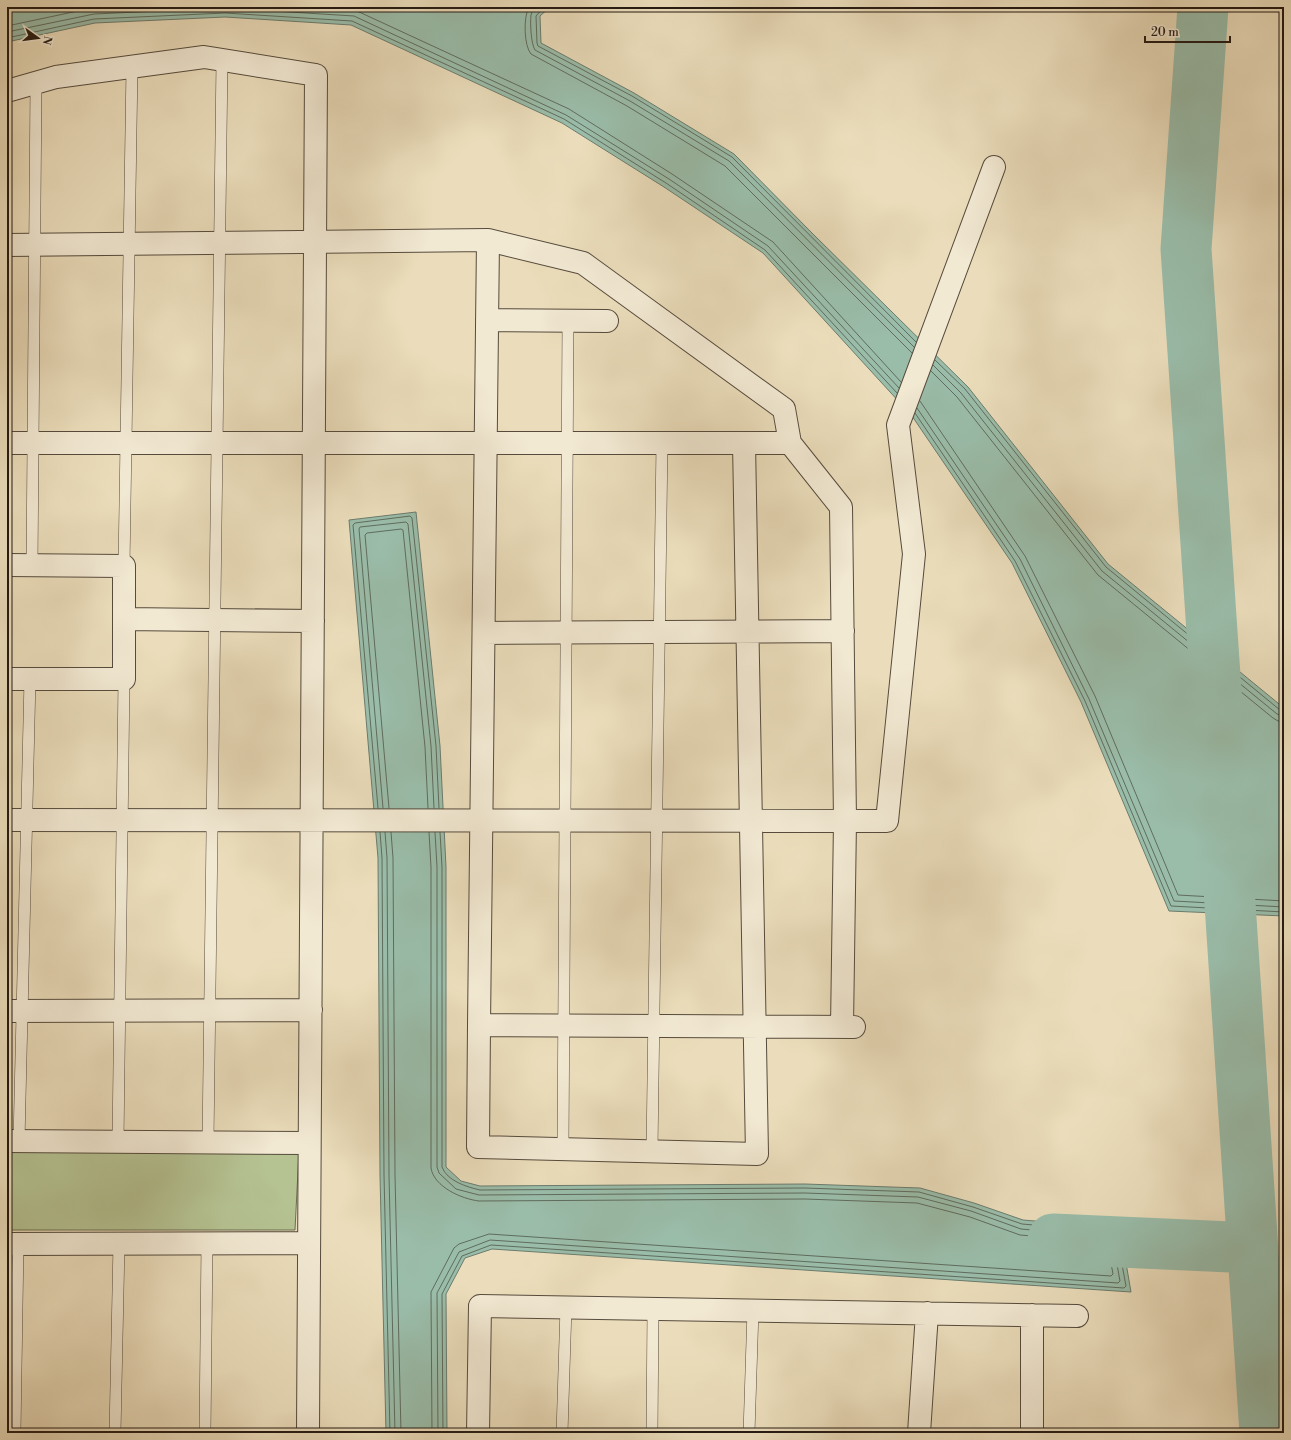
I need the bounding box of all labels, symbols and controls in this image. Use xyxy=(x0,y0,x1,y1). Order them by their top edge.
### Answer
north arrow xyxy=(18,18,58,58)
scale bar xyxy=(1145,18,1230,44)
text: 20 m xyxy=(1151,25,1179,40)
text: N xyxy=(39,34,55,46)

